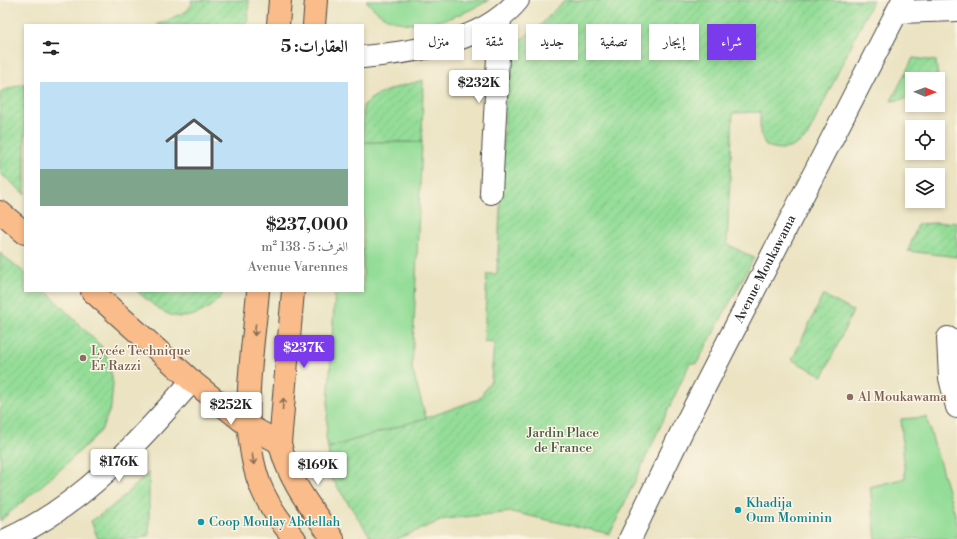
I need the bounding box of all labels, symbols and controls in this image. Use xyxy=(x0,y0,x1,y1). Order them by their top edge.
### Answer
chip: منزل xyxy=(414,24,464,60)
chip: شقة xyxy=(472,24,518,60)
chip: جديد xyxy=(526,24,578,60)
chip: تصفية xyxy=(586,24,641,60)
chip: إيجار xyxy=(649,24,699,60)
chip: شراء xyxy=(707,24,756,60)
text: العقارات: 5 xyxy=(281,36,348,58)
icon: filters xyxy=(40,37,62,59)
pin: $232K xyxy=(451,70,507,104)
north arrow xyxy=(905,72,945,112)
map controls xyxy=(905,72,945,208)
text: $232K xyxy=(458,75,500,91)
icon: home xyxy=(158,108,230,180)
button: locate xyxy=(905,120,945,160)
button: layers xyxy=(905,168,945,208)
street label: Avenue Moukawama xyxy=(730,212,800,326)
text: $237,000 xyxy=(266,214,348,236)
text: الغرف: 5 · 138 m² xyxy=(261,239,348,255)
text: Avenue Varennes xyxy=(248,259,348,275)
one-way arrow xyxy=(251,323,258,336)
pin: $237K xyxy=(276,335,332,369)
text: $237K xyxy=(283,340,325,356)
place label: Lycée Technique Er Razzi xyxy=(91,343,191,374)
marker: Lycée Technique Er Razzi xyxy=(78,353,88,363)
place label: Al Moukawama xyxy=(857,389,947,405)
pin: $252K xyxy=(203,392,259,426)
marker: Al Moukawama xyxy=(845,392,855,402)
text: $252K xyxy=(210,397,252,413)
one-way arrow xyxy=(280,398,287,411)
park label: Jardin Place de France xyxy=(526,425,600,456)
pin: $176K xyxy=(91,449,147,483)
one-way arrow xyxy=(249,452,257,465)
pin: $169K xyxy=(290,452,346,486)
text: $176K xyxy=(99,454,139,470)
text: $169K xyxy=(298,457,338,473)
place label: Khadija Oum Mominin xyxy=(746,495,832,526)
marker: Khadija Oum Mominin xyxy=(733,505,743,515)
place label: Coop Moulay Abdellah xyxy=(209,514,341,530)
marker: Coop Moulay Abdellah xyxy=(196,517,206,527)

